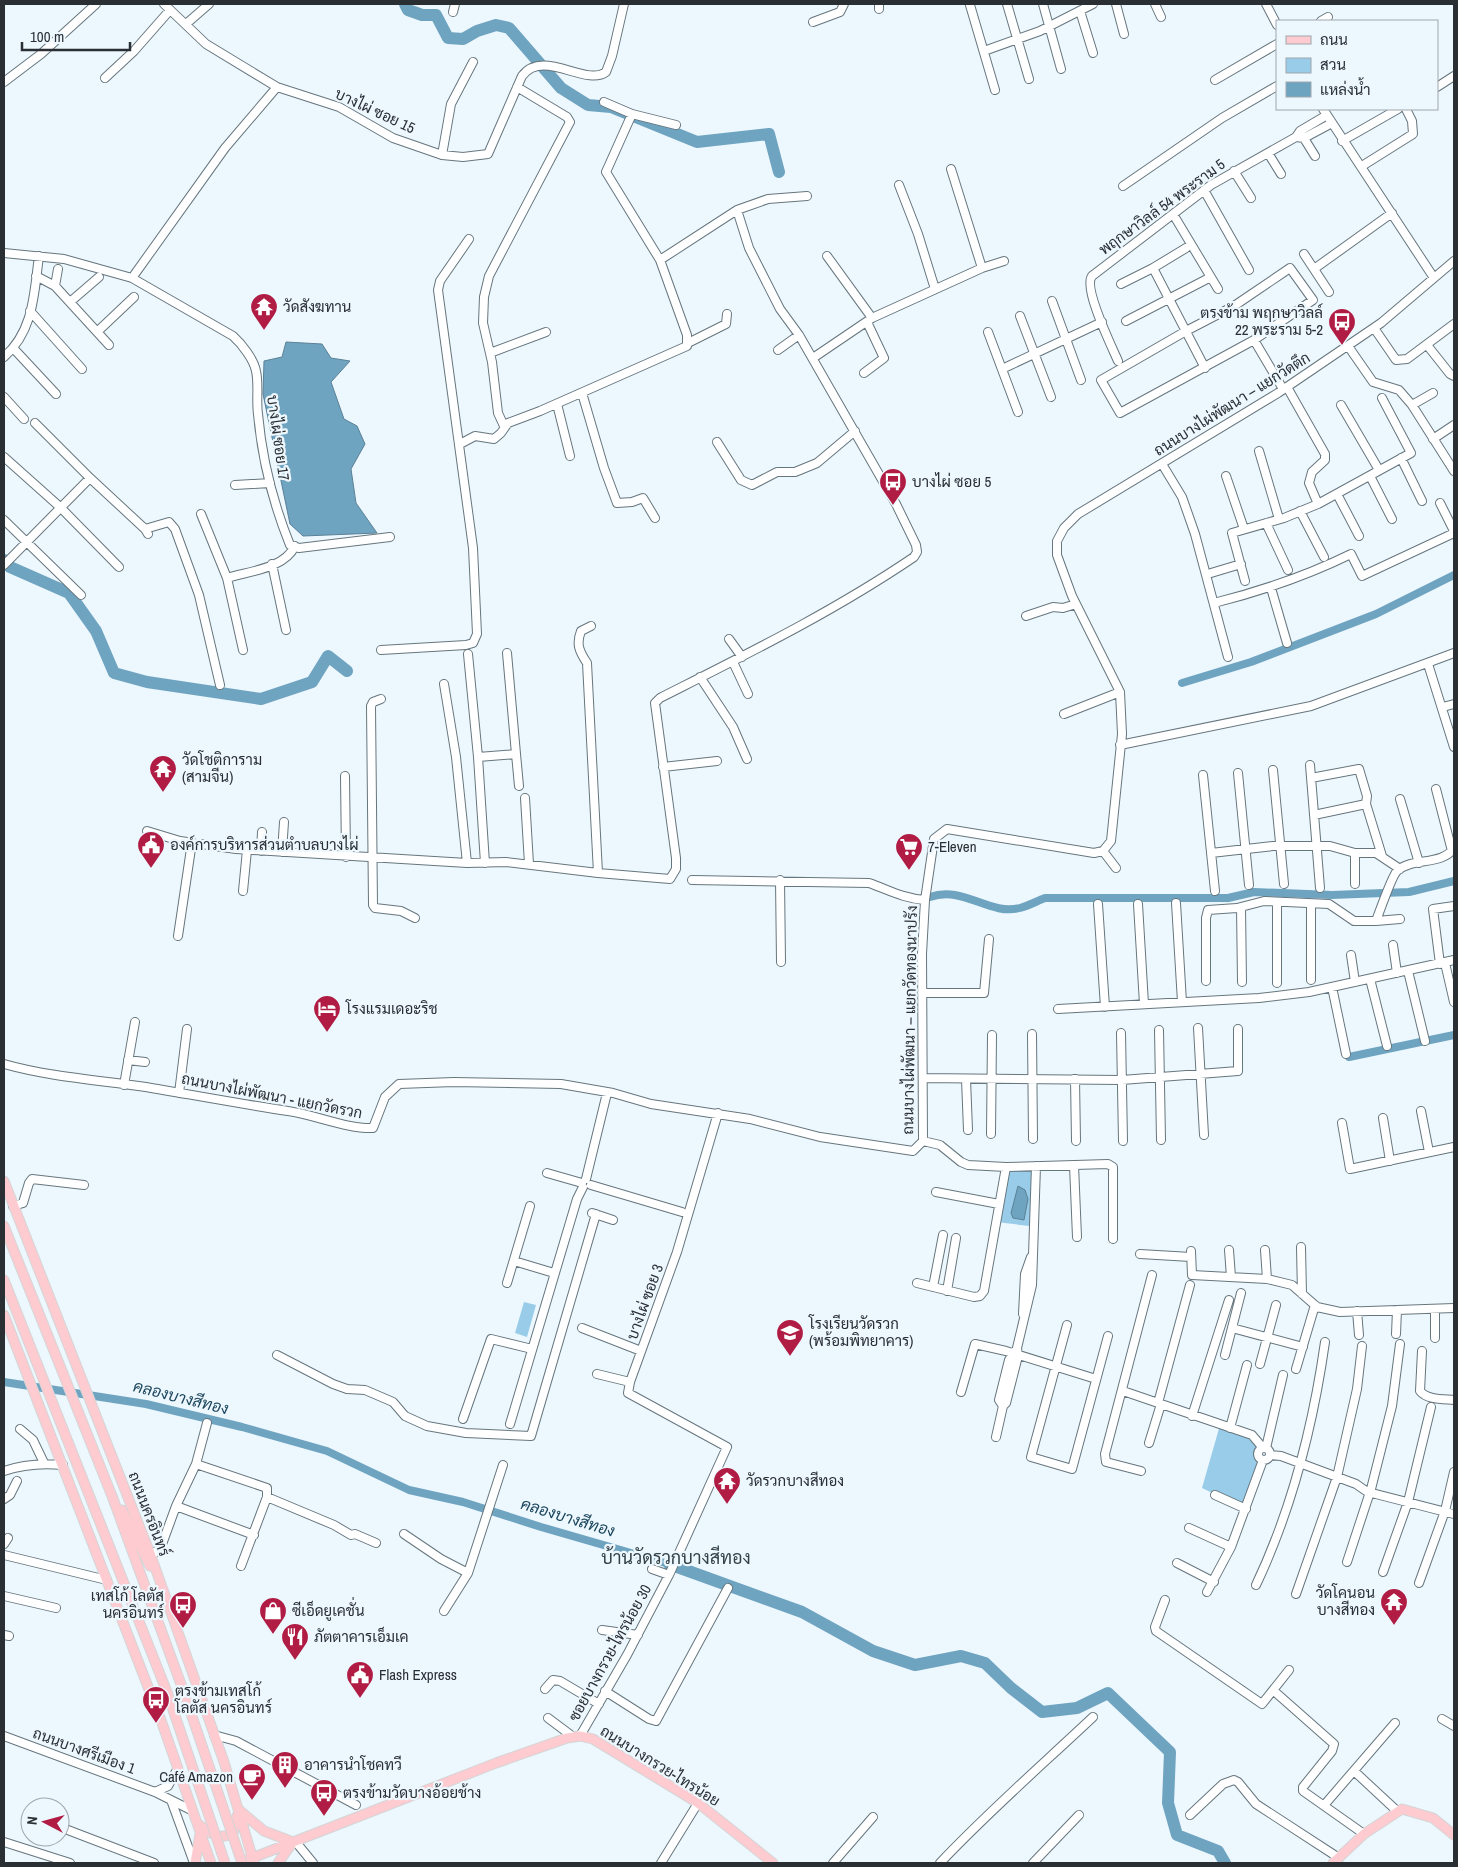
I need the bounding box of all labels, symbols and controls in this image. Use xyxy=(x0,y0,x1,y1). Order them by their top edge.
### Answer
scale bar xyxy=(22,20,130,52)
legend xyxy=(1276,20,1438,110)
text: 100 m xyxy=(30,26,64,47)
text: ถนน xyxy=(1320,29,1348,50)
text: สวน xyxy=(1320,54,1346,75)
text: แหล่งน้ำ xyxy=(1320,77,1371,100)
street label: บางไผ่ ซอย 15 xyxy=(332,83,419,138)
street label: พฤกษาวิลล์ 54 พระราม 5 xyxy=(1094,154,1229,260)
temple icon: วัดสังฆทาน xyxy=(249,292,279,331)
place label: วัดสังฆทาน xyxy=(283,296,351,317)
place label: ตรงข้าม พฤกษาวิลล์ 22 พระราม 5-2 xyxy=(1200,302,1323,340)
bus stop icon: ตรงข้าม พฤกษาวิลล์ 22 พระราม 5-2 xyxy=(1327,307,1357,346)
street label: ถนนบางไผ่พัฒนา – แยกวัดตึก xyxy=(1150,347,1314,460)
street label: บางไผ่ ซอย 17 xyxy=(262,394,295,482)
bus stop icon: บางไผ่ ซอย 5 xyxy=(878,467,908,506)
place label: บางไผ่ ซอย 5 xyxy=(912,471,991,492)
place label: วัดโชติการาม (สามจีน) xyxy=(182,749,262,787)
temple icon: วัดโชติการาม (สามจีน) xyxy=(148,754,178,793)
public building icon: องค์การบริหารส่วนตำบลบางไผ่ xyxy=(136,830,166,869)
supermarket icon: 7-Eleven xyxy=(894,832,924,871)
place label: องค์การบริหารส่วนตำบลบางไผ่ xyxy=(170,834,358,855)
place label: 7-Eleven xyxy=(928,836,977,857)
street label: ถนนบางไผ่พัฒนา – แยกวัดทองนาปรัง xyxy=(897,905,922,1135)
hotel icon: โรงแรมเดอะริช xyxy=(312,994,342,1033)
place label: โรงแรมเดอะริช xyxy=(345,998,438,1019)
street label: ถนนบางไผ่พัฒนา - แยกวัดรวก xyxy=(180,1068,364,1123)
street label: บางไผ่ ซอย 3 xyxy=(621,1261,668,1343)
place label: โรงเรียนวัดรวก (พร้อมพิทยาคาร) xyxy=(808,1313,913,1351)
school or university icon: โรงเรียนวัดรวก (พร้อมพิทยาคาร) xyxy=(775,1318,805,1357)
water label: คลองบางสีทอง xyxy=(131,1375,231,1419)
temple icon: วัดรวกบางสีทอง xyxy=(712,1466,742,1505)
street label: ถนนนครอินทร์ xyxy=(124,1468,175,1559)
place label: วัดรวกบางสีทอง xyxy=(746,1470,844,1491)
water label: คลองบางสีทอง xyxy=(518,1492,618,1542)
district label: บ้านวัดรวกบางสีทอง xyxy=(601,1545,751,1570)
street label: ซอยบางกรวย-ไทรน้อย 30 xyxy=(563,1580,656,1725)
place label: วัดโคนอน บางสีทอง xyxy=(1316,1582,1375,1620)
place label: เทสโก้ โลตัส นครอินทร์ xyxy=(91,1585,164,1623)
temple icon: วัดโคนอน บางสีทอง xyxy=(1379,1587,1409,1626)
bus stop icon: เทสโก้ โลตัส นครอินทร์ xyxy=(168,1590,198,1629)
shop icon: ซีเอ็ดยูเคชั่น xyxy=(258,1596,288,1635)
place label: ซีเอ็ดยูเคชั่น xyxy=(292,1596,365,1621)
restaurant icon: ภัตตาคารเอ็มเค xyxy=(280,1622,310,1661)
place label: ภัตตาคารเอ็มเค xyxy=(314,1626,409,1647)
public building icon: Flash Express xyxy=(345,1660,375,1699)
place label: Flash Express xyxy=(379,1664,457,1685)
place label: ตรงข้ามเทสโก้ โลตัส นครอินทร์ xyxy=(174,1680,272,1718)
bus stop icon: ตรงข้ามเทสโก้ โลตัส นครอินทร์ xyxy=(141,1685,171,1724)
street label: ถนนบางกรวย-ไทรน้อย xyxy=(596,1720,724,1811)
street label: ถนนบางศรีเมือง 1 xyxy=(30,1722,138,1779)
building icon: อาคารนำโชคทวี xyxy=(270,1750,300,1789)
place label: อาคารนำโชคทวี xyxy=(304,1754,402,1775)
cafe icon: Café Amazon xyxy=(237,1762,267,1801)
place label: Café Amazon xyxy=(159,1766,233,1787)
bus stop icon: ตรงข้ามวัดบางอ้อยช้าง xyxy=(309,1778,339,1817)
place label: ตรงข้ามวัดบางอ้อยช้าง xyxy=(343,1782,481,1803)
north arrow xyxy=(20,1797,70,1847)
text: N xyxy=(23,1816,41,1826)

